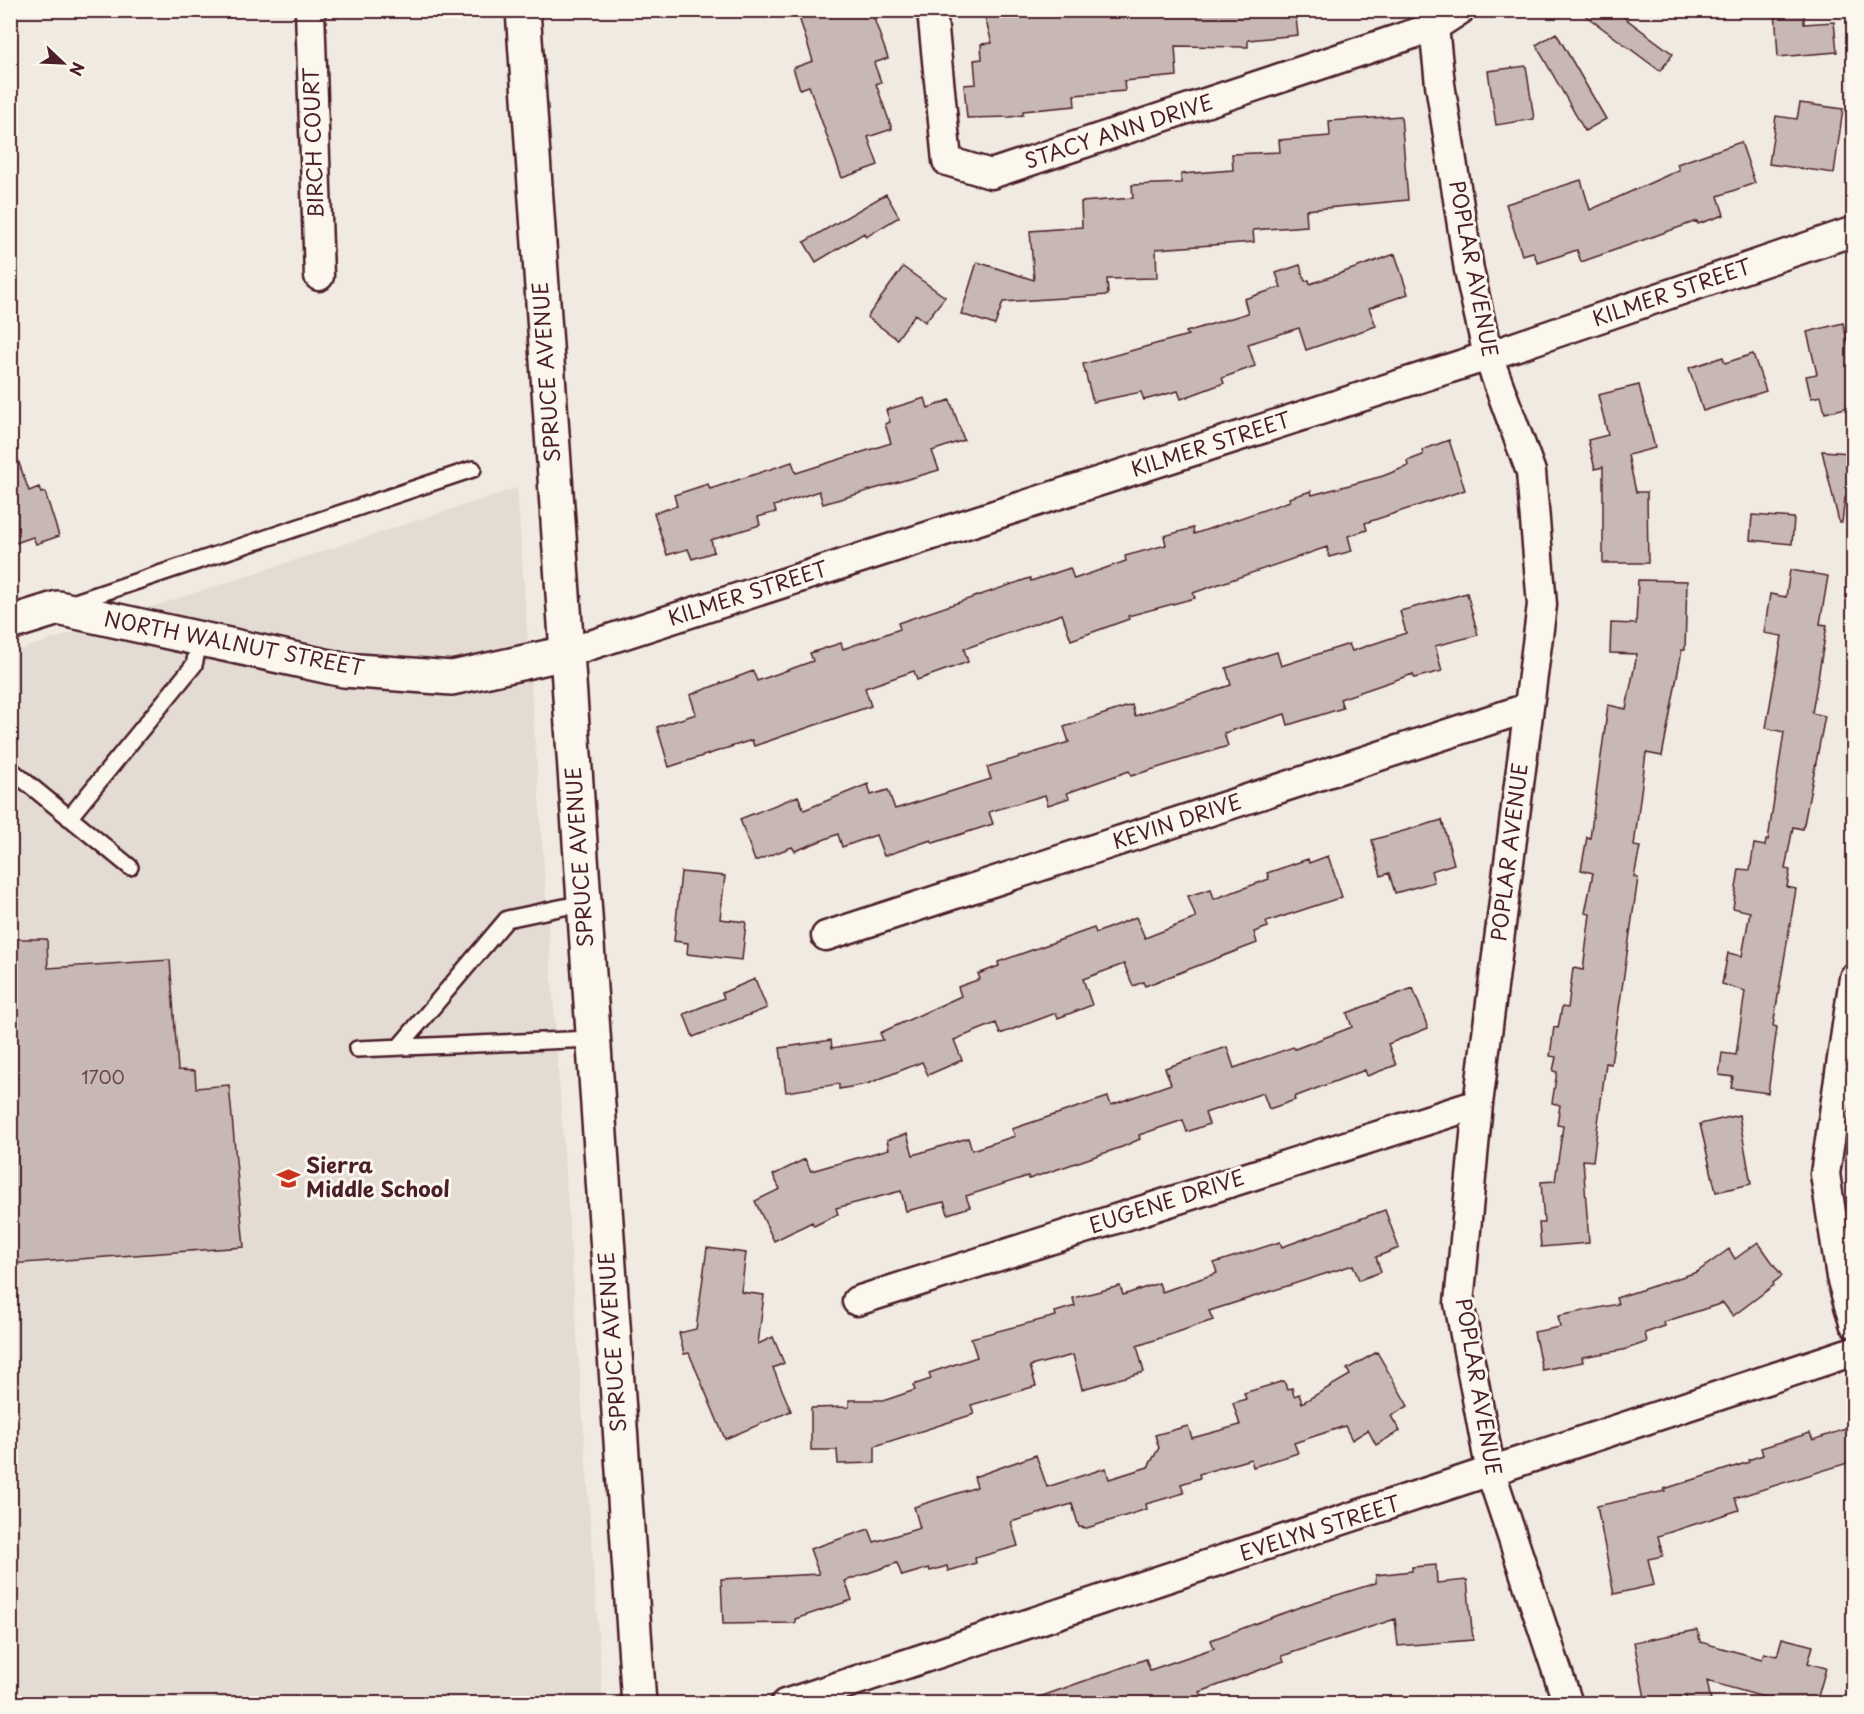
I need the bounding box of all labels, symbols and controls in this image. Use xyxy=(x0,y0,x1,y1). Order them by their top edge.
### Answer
north arrow xyxy=(33,33,93,93)
text: N xyxy=(64,59,91,80)
street label: BIRCH COURT xyxy=(293,66,331,219)
street label: STACY ANN DRIVE xyxy=(1020,85,1217,176)
street label: POPLAR AVENUE xyxy=(1442,177,1508,360)
street label: KILMER STREET xyxy=(1588,249,1756,333)
street label: SPRUCE AVENUE xyxy=(523,281,567,464)
street label: KILMER STREET xyxy=(1126,402,1295,484)
street label: KILMER STREET xyxy=(663,551,832,633)
street label: NORTH WALNUT STREET xyxy=(102,601,368,683)
street label: POPLAR AVENUE xyxy=(1481,761,1535,943)
street label: SPRUCE AVENUE xyxy=(556,766,600,949)
street label: KEVIN DRIVE xyxy=(1108,784,1245,856)
house number: 1700 xyxy=(81,1063,125,1090)
place label: Sierra Middle School xyxy=(306,1148,450,1204)
street label: EUGENE DRIVE xyxy=(1084,1160,1248,1240)
school or university icon: Sierra Middle School xyxy=(275,1165,301,1191)
street label: SPRUCE AVENUE xyxy=(589,1251,633,1434)
street label: POPLAR AVENUE xyxy=(1449,1295,1511,1478)
street label: EVELYN STREET xyxy=(1235,1486,1404,1568)

